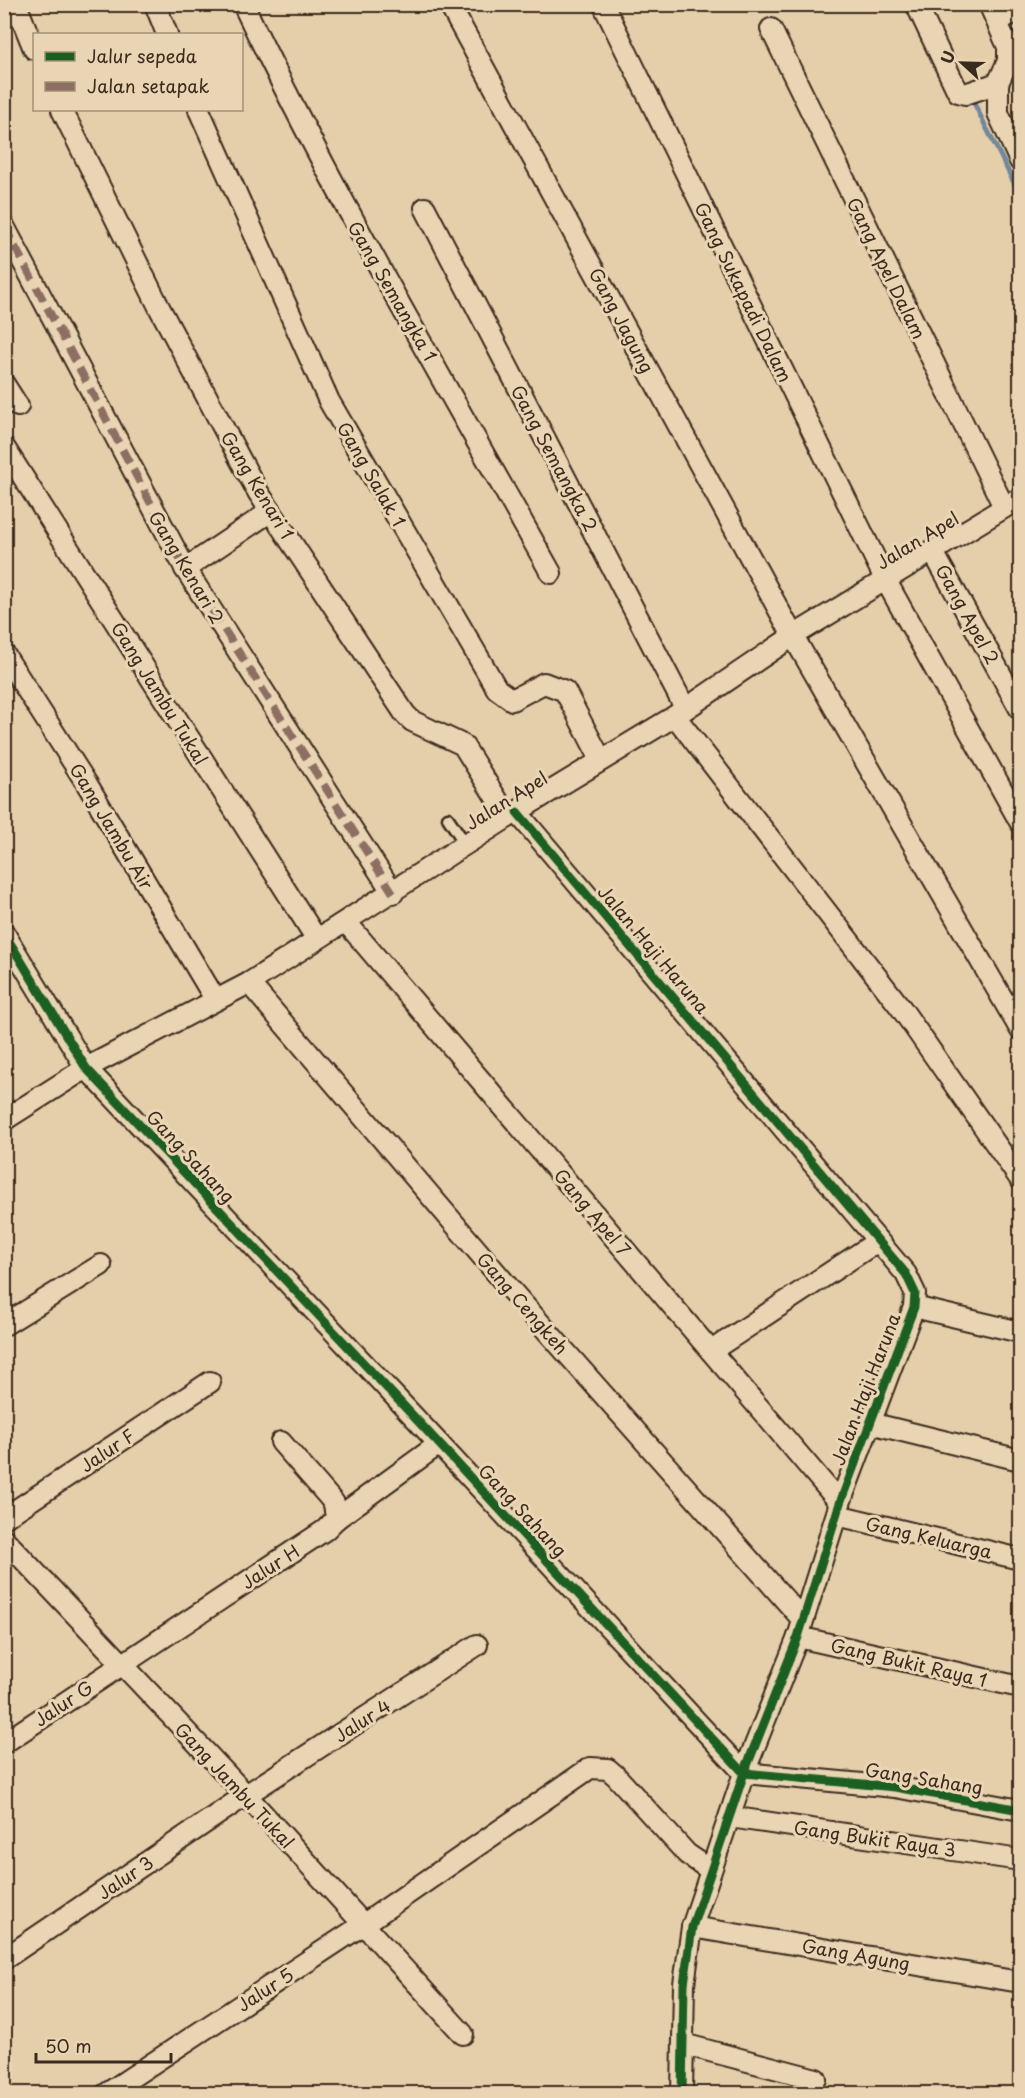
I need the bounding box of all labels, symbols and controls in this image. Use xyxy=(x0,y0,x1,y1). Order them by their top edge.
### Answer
legend xyxy=(33,33,243,111)
north arrow xyxy=(932,33,992,93)
text: Jalur sepeda xyxy=(87,42,197,69)
text: U xyxy=(934,47,961,67)
text: Jalan setapak xyxy=(87,72,209,99)
street label: Gang Apel Dalam xyxy=(841,193,933,343)
street label: Gang Sukapadi Dalam xyxy=(689,197,799,387)
street label: Gang Semangka 1 xyxy=(342,216,444,366)
street label: Gang Jagung xyxy=(583,263,661,377)
street label: Gang Semangka 2 xyxy=(505,380,605,536)
street label: Gang Salak 1 xyxy=(331,416,413,532)
street label: Gang Kenari 1 xyxy=(215,426,301,544)
street label: Gang Kenari 2 xyxy=(143,505,231,629)
street label: Jalan Apel xyxy=(870,505,964,575)
street label: Gang Apel 2 xyxy=(929,559,1007,669)
street label: Gang Jambu Tukal xyxy=(105,616,215,770)
street label: Gang Jambu Air xyxy=(64,758,161,895)
street label: Jalan Apel xyxy=(460,764,552,836)
street label: Jalan Haji Haruna xyxy=(592,879,717,1020)
street label: Gang Sahang xyxy=(141,1103,241,1209)
street label: Gang Apel 7 xyxy=(548,1162,638,1262)
street label: Gang Cengkeh xyxy=(471,1246,575,1360)
street label: Jalan Haji Haruna xyxy=(824,1308,907,1469)
street label: Jalur F xyxy=(74,1422,140,1478)
street label: Gang Sahang xyxy=(473,1457,573,1563)
street label: Gang Keluarga xyxy=(863,1509,995,1565)
street label: Jalur H xyxy=(235,1537,305,1595)
street label: Gang Bukit Raya 1 xyxy=(828,1631,990,1693)
street label: Jalur G xyxy=(28,1673,98,1733)
street label: Jalur 4 xyxy=(329,1692,395,1748)
street label: Gang Jambu Tukal xyxy=(169,1716,301,1854)
street label: Gang Sahang xyxy=(863,1755,985,1801)
street label: Gang Bukit Raya 3 xyxy=(792,1813,958,1863)
street label: Jalur 3 xyxy=(92,1848,158,1906)
street label: Gang Agung xyxy=(800,1931,912,1977)
street label: Jalur 5 xyxy=(231,1961,299,2017)
scale bar xyxy=(36,2026,171,2064)
text: 50 m xyxy=(45,2032,92,2059)

